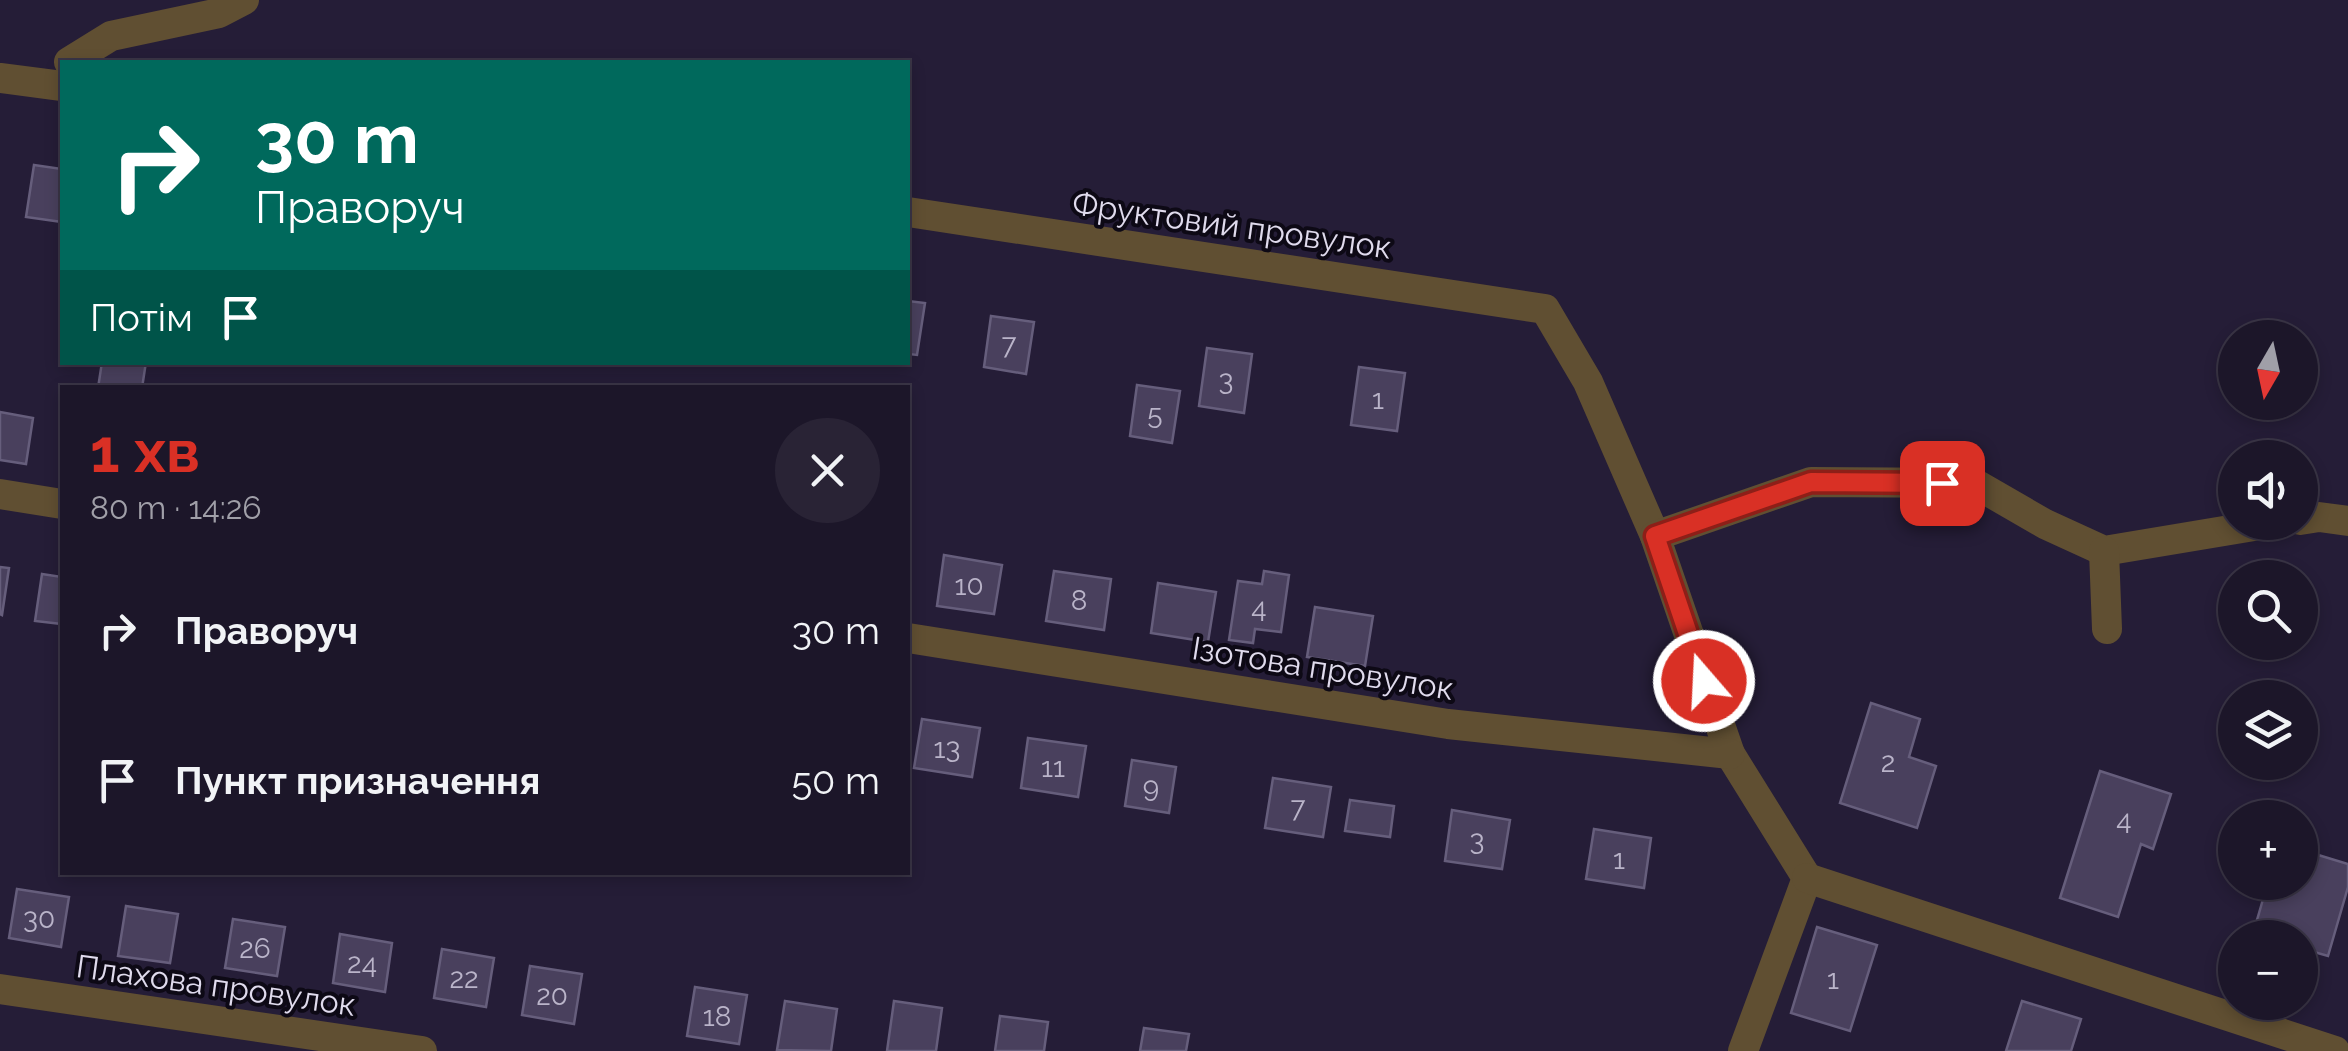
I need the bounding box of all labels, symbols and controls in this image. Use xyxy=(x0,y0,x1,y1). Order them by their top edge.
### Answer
text: 30 m xyxy=(255,97,419,179)
icon: right xyxy=(90,100,220,230)
text: Праворуч xyxy=(255,181,465,234)
street label: Фруктовий провулок xyxy=(1070,184,1394,266)
icon: arrive xyxy=(213,290,268,345)
text: Потім xyxy=(90,295,193,340)
north arrow xyxy=(2218,320,2318,420)
map controls xyxy=(2218,320,2318,1020)
house number: 7 xyxy=(1002,328,1017,361)
house number: 3 xyxy=(1219,364,1233,397)
house number: 1 xyxy=(1372,383,1384,416)
house number: 5 xyxy=(1147,398,1163,431)
text: 1 хв xyxy=(90,416,200,486)
button: close xyxy=(775,418,880,523)
button: sound xyxy=(2218,440,2318,540)
pin xyxy=(1900,441,1985,526)
icon: arrive xyxy=(1915,456,1970,511)
text: 80 m · 14:26 xyxy=(90,489,262,526)
button: search xyxy=(2218,560,2318,660)
house number: 10 xyxy=(954,569,984,602)
house number: 8 xyxy=(1071,584,1087,617)
house number: 4 xyxy=(1251,591,1267,624)
icon: right xyxy=(90,603,145,658)
text: Праворуч xyxy=(175,608,358,653)
text: 30 m xyxy=(792,608,880,653)
street label: Ізотова провулок xyxy=(1190,629,1456,707)
position arrow xyxy=(1652,629,1756,733)
button: layers xyxy=(2218,680,2318,780)
house number: 13 xyxy=(934,732,960,765)
house number: 2 xyxy=(1881,746,1895,779)
house number: 11 xyxy=(1041,751,1065,784)
icon: arrive xyxy=(90,753,145,808)
text: Пункт призначення xyxy=(175,758,540,803)
text: 50 m xyxy=(791,758,880,803)
house number: 9 xyxy=(1143,771,1159,804)
house number: 7 xyxy=(1291,791,1306,824)
button: + xyxy=(2218,800,2318,900)
house number: 4 xyxy=(2116,803,2132,836)
house number: 3 xyxy=(1470,824,1484,857)
house number: 1 xyxy=(1613,843,1625,876)
house number: 30 xyxy=(23,902,55,935)
button: − xyxy=(2218,920,2318,1020)
house number: 26 xyxy=(239,932,271,965)
street label: Плахова провулок xyxy=(74,947,358,1023)
house number: 24 xyxy=(347,947,377,980)
house number: 22 xyxy=(449,962,479,995)
house number: 1 xyxy=(1827,963,1839,996)
house number: 20 xyxy=(536,979,568,1012)
house number: 18 xyxy=(703,1000,731,1033)

